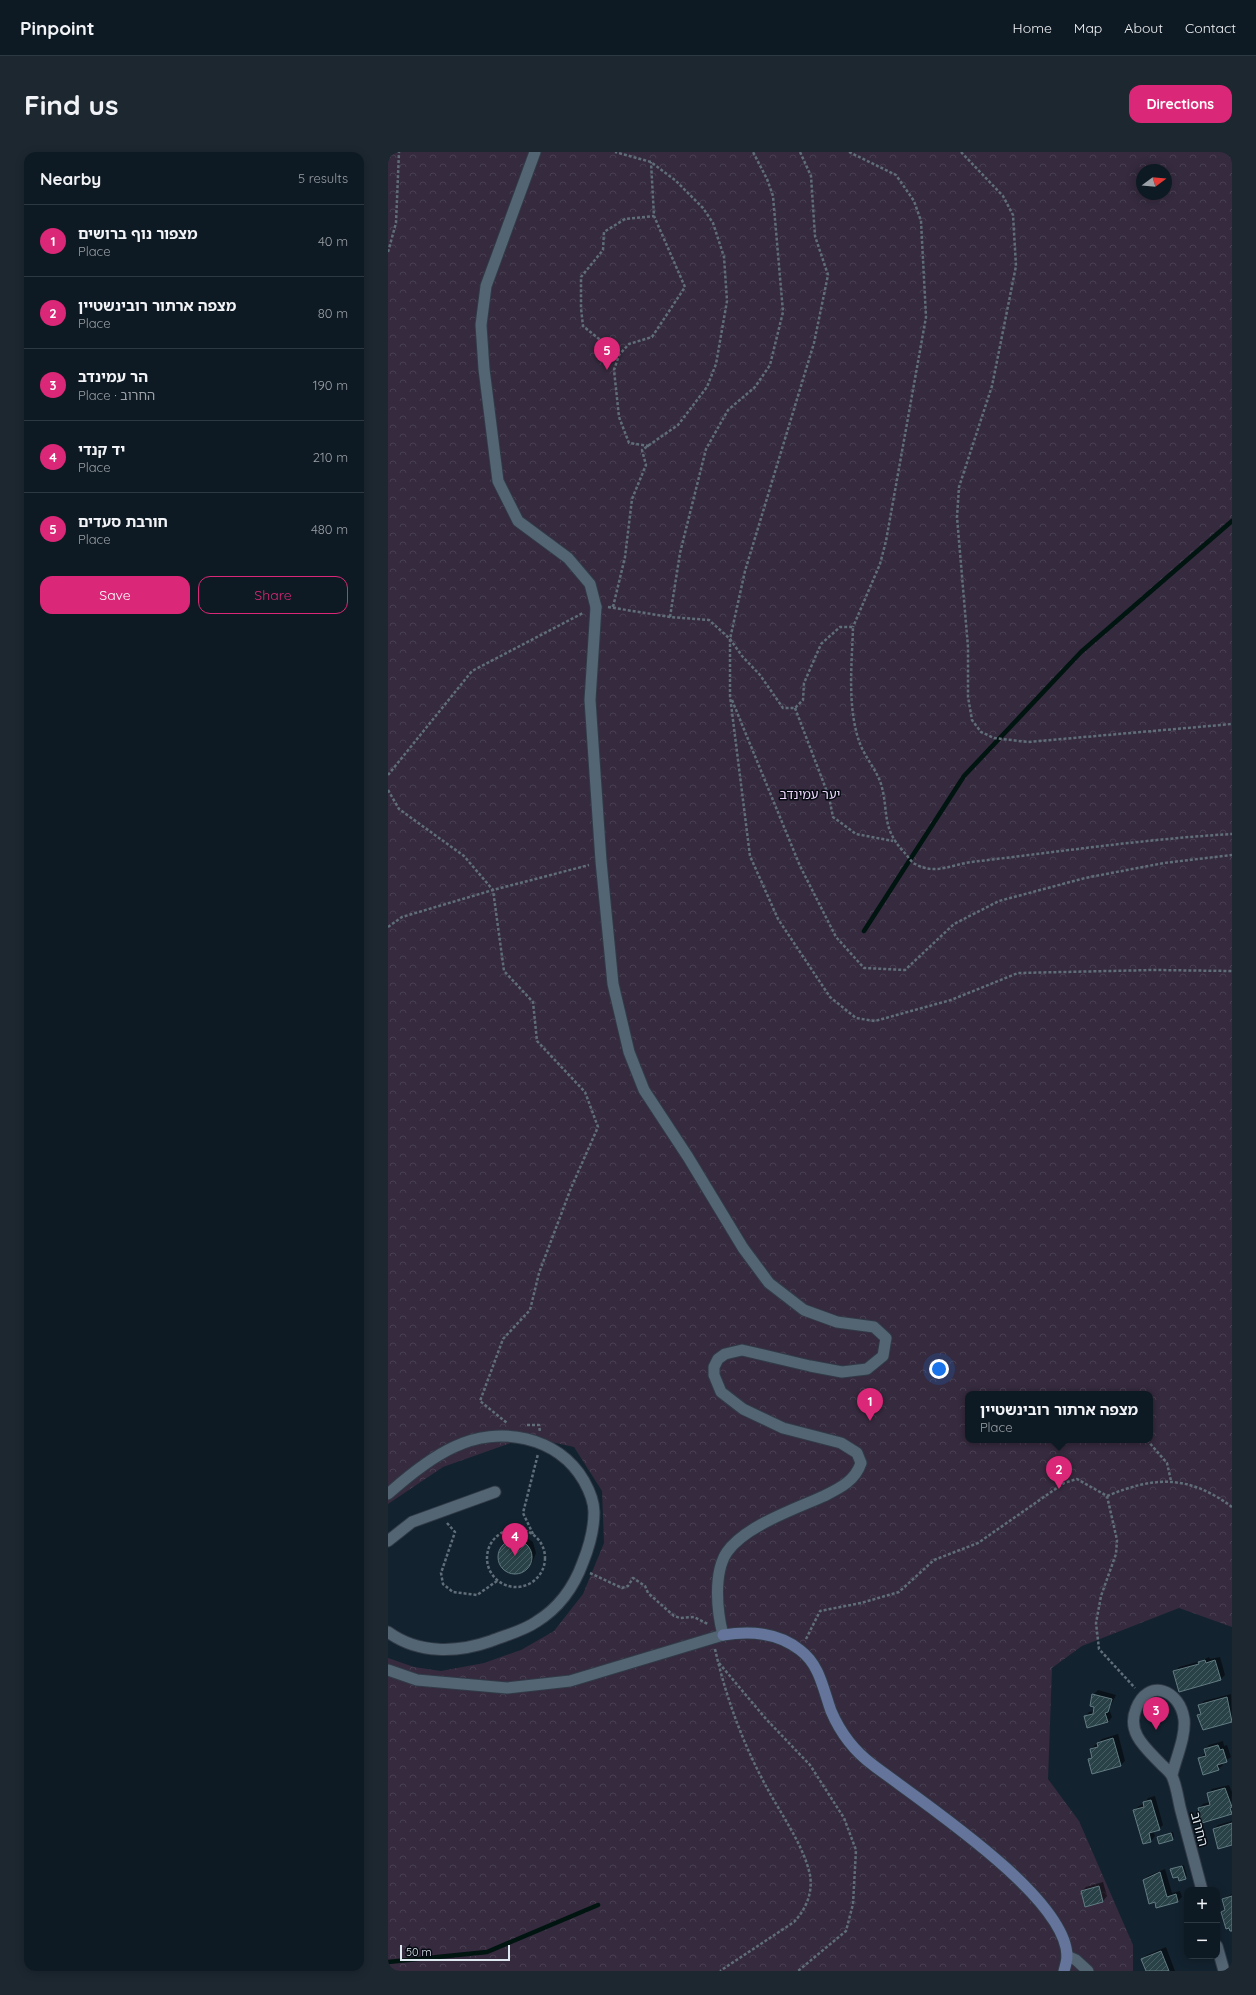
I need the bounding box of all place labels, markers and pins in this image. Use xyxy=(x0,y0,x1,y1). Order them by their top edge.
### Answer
pin: 5 xyxy=(594,337,620,370)
pin: 1 xyxy=(857,1388,883,1421)
pin: 2 xyxy=(1046,1456,1072,1489)
pin: 4 xyxy=(502,1523,528,1556)
pin: 3 xyxy=(1143,1697,1169,1730)

